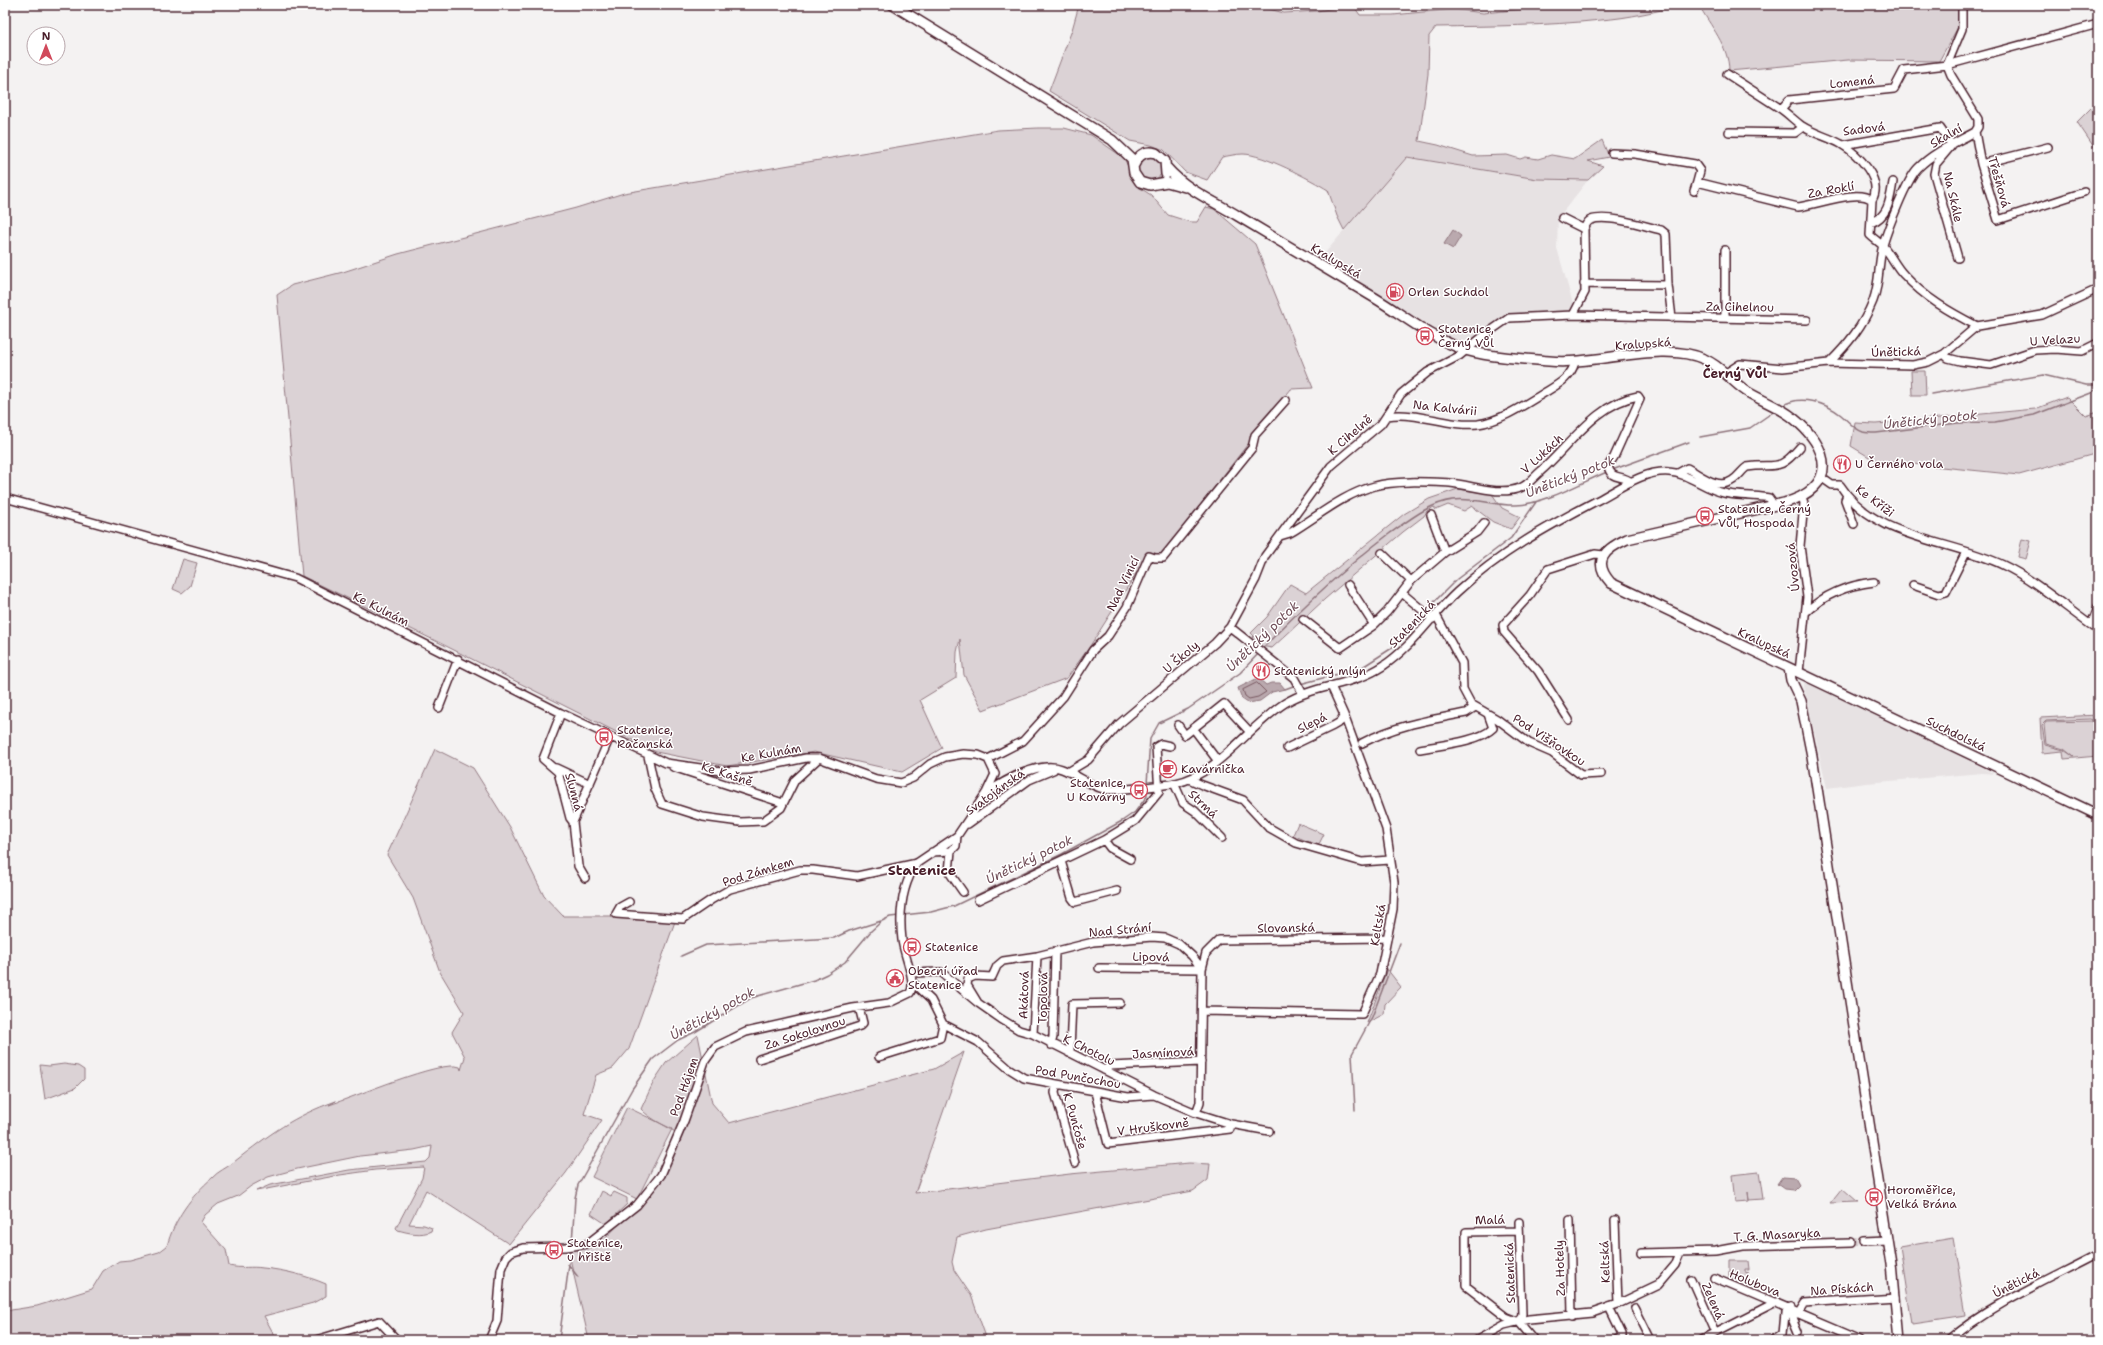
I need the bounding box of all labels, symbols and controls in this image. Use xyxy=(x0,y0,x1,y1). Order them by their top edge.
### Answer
north arrow xyxy=(26,26,66,66)
text: N xyxy=(42,29,51,44)
street label: Lomená xyxy=(1829,72,1876,92)
street label: Sadová xyxy=(1842,118,1886,140)
street label: Skalní xyxy=(1927,120,1966,152)
street label: Třešňová xyxy=(1984,155,2014,210)
street label: Na Skále xyxy=(1939,170,1967,224)
street label: Za Roklí xyxy=(1806,178,1856,202)
street label: Kralupská xyxy=(1308,240,1365,283)
fuel station icon: Orlen Suchdol xyxy=(1385,282,1405,302)
place label: Orlen Suchdol xyxy=(1408,284,1489,300)
street label: Za Cihelnou xyxy=(1706,298,1774,316)
place label: Statenice, Černý Vůl xyxy=(1438,321,1494,351)
bus stop icon: Statenice, Černý Vůl xyxy=(1415,326,1435,346)
street label: U Velazu xyxy=(2029,330,2081,350)
street label: Kralupská xyxy=(1614,334,1672,354)
street label: Únětická xyxy=(1871,343,1922,361)
district label: Černý Vůl xyxy=(1703,364,1768,382)
street label: Na Kalvárii xyxy=(1412,397,1478,419)
water label: Únětický potok xyxy=(1882,405,1979,433)
street label: K Cihelně xyxy=(1324,411,1376,459)
street label: V Lukách xyxy=(1517,430,1567,478)
water label: Únětický potok xyxy=(1523,450,1618,501)
restaurant icon: U Černého vola xyxy=(1832,454,1852,474)
place label: U Černého vola xyxy=(1855,456,1944,472)
street label: Ke Kříži xyxy=(1852,481,1898,521)
place label: Statenice, Černý Vůl, Hospoda xyxy=(1718,501,1811,531)
bus stop icon: Statenice, Černý Vůl, Hospoda xyxy=(1695,506,1715,526)
street label: Úvozová xyxy=(1782,541,1804,592)
street label: Nad Vinicí xyxy=(1103,553,1143,614)
street label: Ke Kulnám xyxy=(350,588,412,630)
water label: Únětický potok xyxy=(1222,596,1303,675)
street label: Statenická xyxy=(1385,596,1439,651)
street label: Kralupská xyxy=(1735,624,1793,662)
street label: U Školy xyxy=(1160,637,1203,677)
restaurant icon: Statenický mlýn xyxy=(1251,661,1271,681)
place label: Statenický mlýn xyxy=(1274,663,1366,679)
street label: Slepá xyxy=(1295,709,1330,737)
street label: Pod Višňovkou xyxy=(1509,710,1589,770)
street label: Suchdolská xyxy=(1923,713,1989,756)
place label: Statenice, Račanská xyxy=(617,722,673,752)
bus stop icon: Statenice, Račanská xyxy=(594,727,614,747)
street label: Ke Kulnám xyxy=(740,740,802,766)
street label: Ke Kašně xyxy=(699,758,755,790)
cafe icon: Kavárnička xyxy=(1158,759,1178,779)
place label: Kavárnička xyxy=(1181,761,1245,777)
street label: Svatojánská xyxy=(962,765,1028,819)
street label: Slunná xyxy=(561,771,587,813)
place label: Statenice, U Kovárny xyxy=(1067,775,1126,805)
bus stop icon: Statenice, U Kovárny xyxy=(1129,780,1149,800)
street label: Strmá xyxy=(1185,786,1222,822)
water label: Únětický potok xyxy=(982,830,1076,888)
street label: Pod Zámkem xyxy=(720,854,796,890)
district label: Statenice xyxy=(888,861,956,879)
street label: Keltská xyxy=(1366,902,1390,947)
street label: Nad Strání xyxy=(1088,919,1153,941)
street label: Slovanská xyxy=(1257,919,1316,937)
bus stop icon: Statenice xyxy=(902,937,922,957)
place label: Statenice xyxy=(925,939,979,955)
street label: Lipová xyxy=(1132,949,1170,965)
place label: Obecní úřad Statenice xyxy=(908,963,978,993)
public building icon: Obecní úřad Statenice xyxy=(885,968,905,988)
street label: Akátová xyxy=(1015,970,1033,1019)
street label: Topolová xyxy=(1035,972,1051,1024)
water label: Únětický potok xyxy=(666,982,758,1044)
street label: Za Sokolovnou xyxy=(763,1012,848,1054)
street label: K Chotolu xyxy=(1060,1031,1118,1069)
street label: Jasmínová xyxy=(1132,1043,1195,1063)
street label: Pod Hájem xyxy=(666,1055,702,1119)
street label: Pod Punčochou xyxy=(1034,1062,1122,1092)
street label: K Punčoše xyxy=(1059,1091,1091,1151)
street label: V Hruškovně xyxy=(1116,1115,1190,1139)
place label: Horoměřice, Velká Brána xyxy=(1887,1182,1957,1212)
bus stop icon: Horoměřice, Velká Brána xyxy=(1864,1187,1884,1207)
street label: Malá xyxy=(1475,1212,1506,1228)
street label: T. G. Masaryka xyxy=(1733,1225,1821,1245)
place label: Statenice, u hřiště xyxy=(567,1235,623,1265)
bus stop icon: Statenice, u hřiště xyxy=(544,1240,564,1260)
street label: Za Hotely xyxy=(1551,1240,1569,1296)
street label: Keltská xyxy=(1596,1240,1614,1283)
street label: Statenická xyxy=(1501,1242,1519,1304)
street label: Únětická xyxy=(1990,1264,2042,1301)
street label: Holubova xyxy=(1727,1265,1784,1301)
street label: Na Pískách xyxy=(1810,1279,1874,1299)
street label: Zelená xyxy=(1698,1280,1728,1322)

